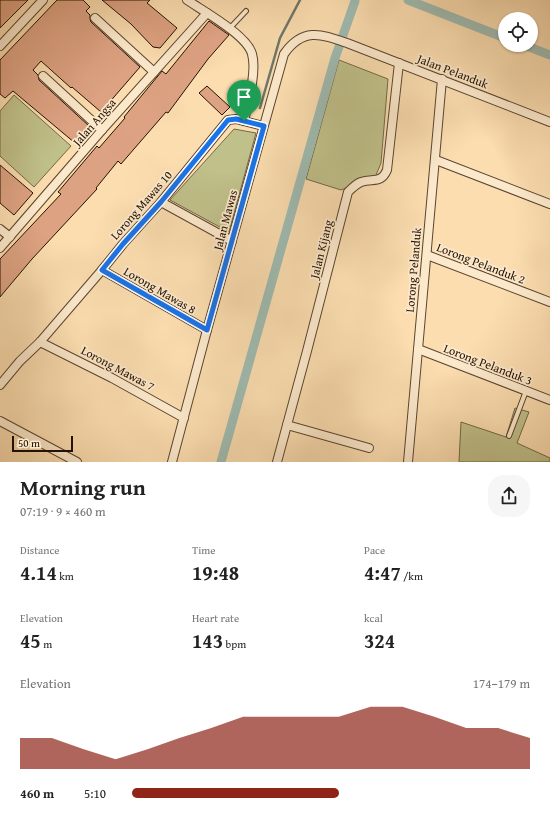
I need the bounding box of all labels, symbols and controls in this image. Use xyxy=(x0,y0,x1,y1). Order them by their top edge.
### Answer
map controls xyxy=(498,12,538,52)
button: locate xyxy=(498,12,538,52)
street label: Jalan Pelanduk xyxy=(413,49,492,93)
pin xyxy=(227,80,261,121)
icon: arrive xyxy=(233,86,255,108)
street label: Jalan Angsa xyxy=(67,94,120,151)
street label: Lorong Mawas 10 xyxy=(106,167,176,243)
street label: Jalan Mawas xyxy=(208,188,241,254)
street label: Jalan Kijang xyxy=(305,218,337,282)
street label: Lorong Pelanduk xyxy=(401,226,425,313)
street label: Lorong Pelanduk 2 xyxy=(434,238,528,288)
street label: Lorong Mawas 8 xyxy=(121,262,199,318)
street label: Lorong Pelanduk 3 xyxy=(441,339,535,389)
street label: Lorong Mawas 7 xyxy=(78,342,158,395)
scale bar xyxy=(12,434,73,453)
text: 50 m xyxy=(18,435,40,451)
text: Morning run xyxy=(20,471,146,503)
button: share xyxy=(488,475,530,517)
text: 07:19 · 9 × 460 m xyxy=(20,502,106,521)
text: Distance xyxy=(20,542,59,558)
text: Time xyxy=(192,542,215,558)
text: Pace xyxy=(364,542,385,558)
text: 4.14 xyxy=(20,558,57,587)
text: 19:48 xyxy=(192,558,239,587)
text: 4:47 xyxy=(364,558,401,587)
text: km xyxy=(57,568,74,584)
text: /km xyxy=(401,568,423,584)
text: Elevation xyxy=(20,610,63,626)
text: Heart rate xyxy=(192,610,239,626)
text: kcal xyxy=(364,610,383,626)
text: 45 xyxy=(20,626,41,655)
text: 143 xyxy=(192,626,223,655)
text: 324 xyxy=(364,626,395,655)
text: m xyxy=(41,636,52,652)
text: bpm xyxy=(223,636,246,652)
text: Elevation xyxy=(20,674,71,693)
text: 174–179 m xyxy=(473,674,530,693)
text: 460 m xyxy=(20,784,54,803)
text: 5:10 xyxy=(84,784,106,803)

